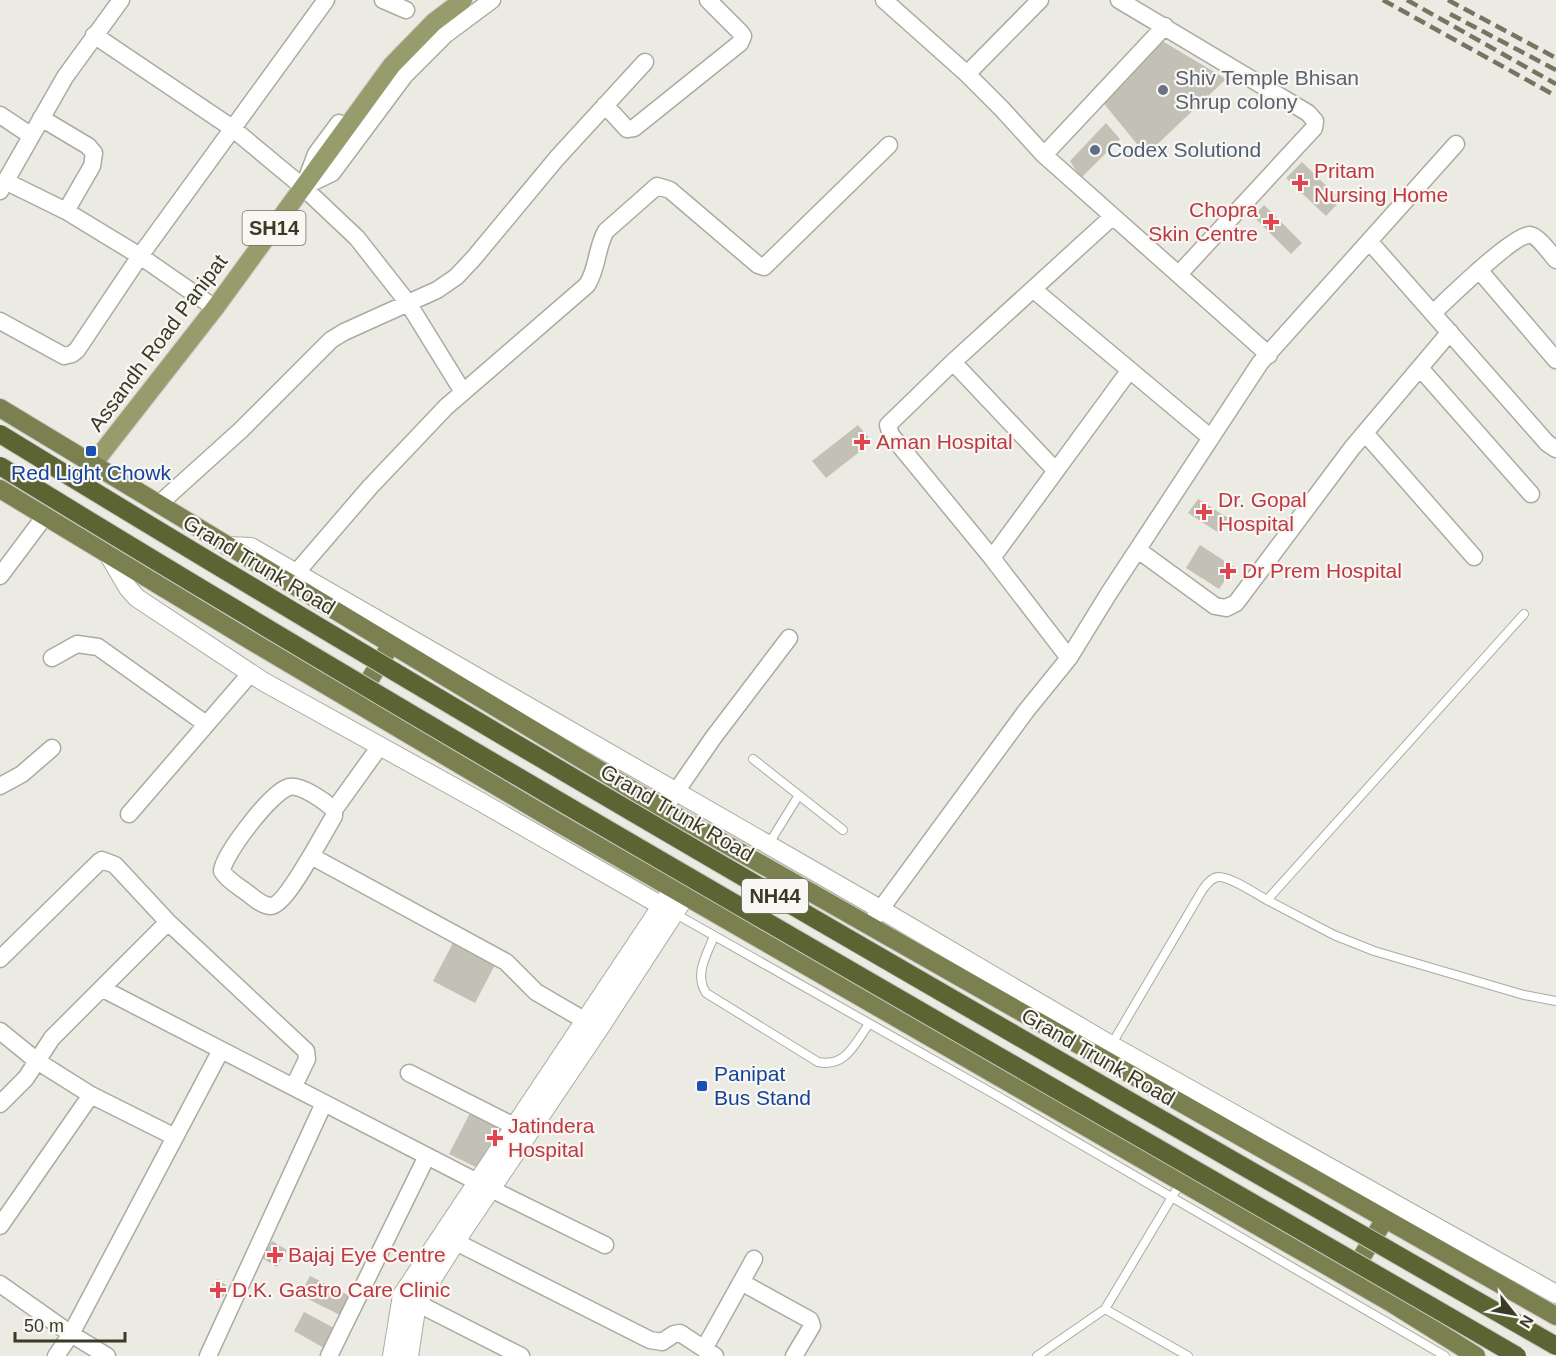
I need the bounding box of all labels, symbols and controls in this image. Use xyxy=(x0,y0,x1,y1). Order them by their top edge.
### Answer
place label: Shiv Temple Bhisan Shrup colony xyxy=(1175,66,1359,113)
marker: Shiv Temple Bhisan Shrup colony xyxy=(1156,83,1170,97)
place label: Codex Solutiond xyxy=(1107,138,1261,161)
marker: Codex Solutiond xyxy=(1088,143,1102,157)
place label: Pritam Nursing Home xyxy=(1314,159,1448,206)
marker: Pritam Nursing Home xyxy=(1291,174,1309,192)
place label: Chopra Skin Centre xyxy=(1148,198,1258,245)
road number: SH14 xyxy=(242,211,306,245)
marker: Chopra Skin Centre xyxy=(1262,213,1280,231)
street label: Assandh Road Panipat xyxy=(84,250,232,435)
place label: Aman Hospital xyxy=(876,430,1013,453)
marker: Aman Hospital xyxy=(853,433,871,451)
marker: Red Light Chowk xyxy=(84,444,98,458)
place label: Red Light Chowk xyxy=(11,461,171,484)
place label: Dr. Gopal Hospital xyxy=(1218,488,1307,535)
marker: Dr. Gopal Hospital xyxy=(1195,503,1213,521)
street label: Grand Trunk Road xyxy=(179,510,339,619)
place label: Dr Prem Hospital xyxy=(1242,559,1402,582)
marker: Dr Prem Hospital xyxy=(1219,562,1237,580)
street label: Grand Trunk Road xyxy=(597,759,758,866)
road number: NH44 xyxy=(742,879,808,913)
street label: Grand Trunk Road xyxy=(1018,1003,1179,1110)
place label: Panipat Bus Stand xyxy=(714,1062,811,1109)
marker: Panipat Bus Stand xyxy=(695,1079,709,1093)
place label: Jatindera Hospital xyxy=(508,1114,595,1161)
marker: Jatindera Hospital xyxy=(486,1129,504,1147)
place label: Bajaj Eye Centre xyxy=(288,1243,446,1266)
marker: Bajaj Eye Centre xyxy=(266,1246,284,1264)
place label: D.K. Gastro Care Clinic xyxy=(232,1278,450,1301)
marker: D.K. Gastro Care Clinic xyxy=(209,1281,227,1299)
north arrow xyxy=(1484,1284,1544,1344)
scale bar xyxy=(15,1305,124,1343)
text: N xyxy=(1516,1312,1537,1331)
text: 50 m xyxy=(24,1316,64,1336)

